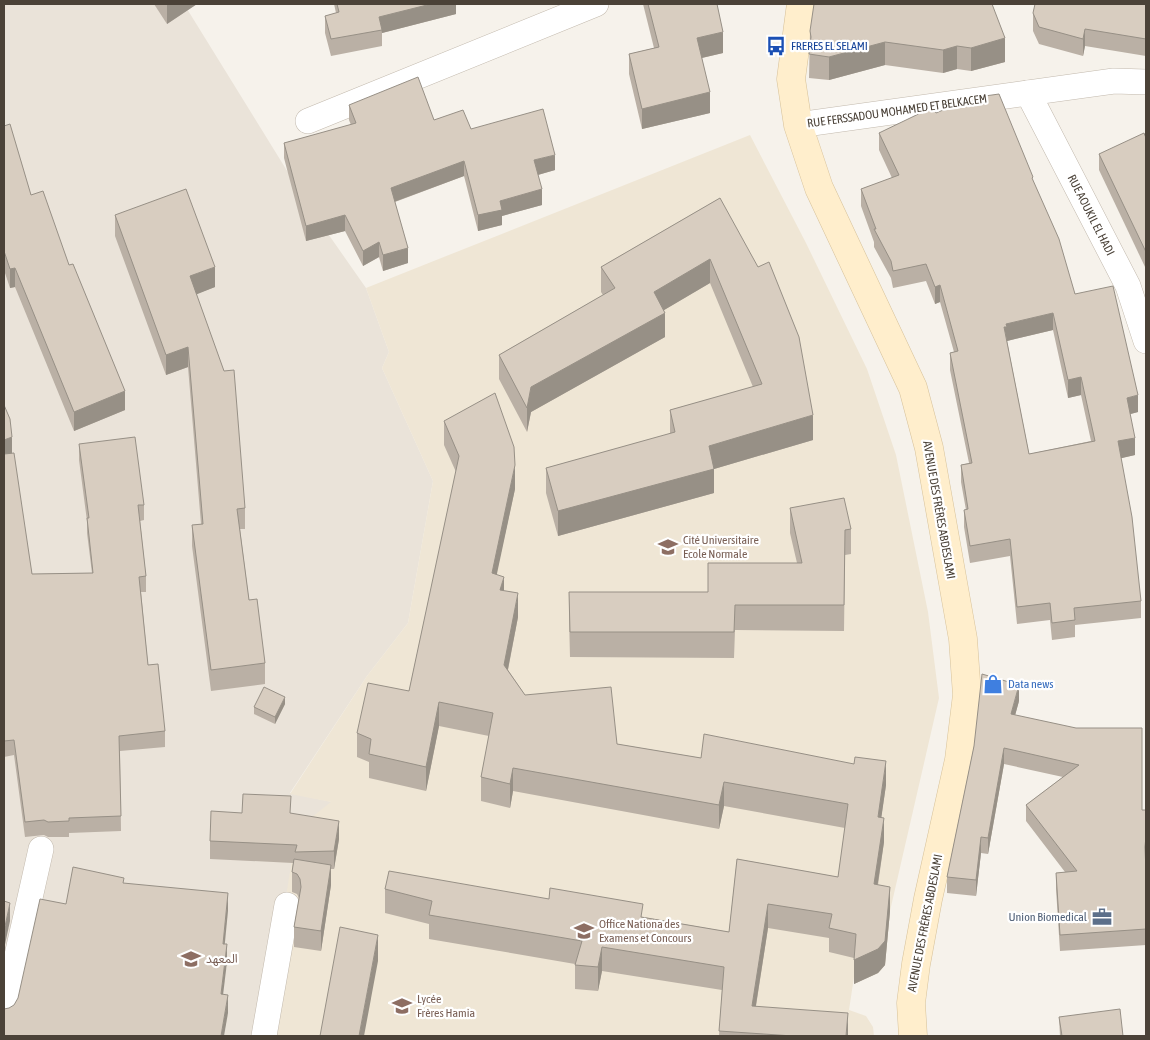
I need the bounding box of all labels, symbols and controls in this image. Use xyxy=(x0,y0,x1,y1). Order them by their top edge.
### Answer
bus stop icon: FRERES EL SELAMI xyxy=(765,35,787,57)
place label: FRERES EL SELAMI xyxy=(791,39,868,53)
street label: RUE FERSSADOU MOHAMED ET BELKACEM xyxy=(806,91,988,131)
street label: RUE AOUKIL EL HADI xyxy=(1065,172,1117,258)
street label: AVENUE DES FRÈRES ABDESLAMI xyxy=(920,440,958,580)
place label: Cité Universitaire Ecole Normale xyxy=(683,533,759,561)
school or university icon: Cité Universitaire Ecole Normale xyxy=(657,536,679,558)
shop icon: Data news xyxy=(982,673,1004,695)
place label: Data news xyxy=(1008,677,1054,691)
street label: AVENUE DES FRÈRES ABDESLAMI xyxy=(905,853,945,993)
office icon: Union Biomedical xyxy=(1091,906,1113,928)
place label: Union Biomedical xyxy=(1008,910,1088,924)
place label: Office Nationa des Examens et Concours xyxy=(599,917,691,945)
school or university icon: Office Nationa des Examens et Concours xyxy=(573,920,595,942)
school or university icon: المعهد xyxy=(180,948,202,970)
place label: المعهد xyxy=(206,952,238,966)
place label: Lycée Frères Hamia xyxy=(417,992,475,1020)
school or university icon: Lycée Frères Hamia xyxy=(391,995,413,1017)

